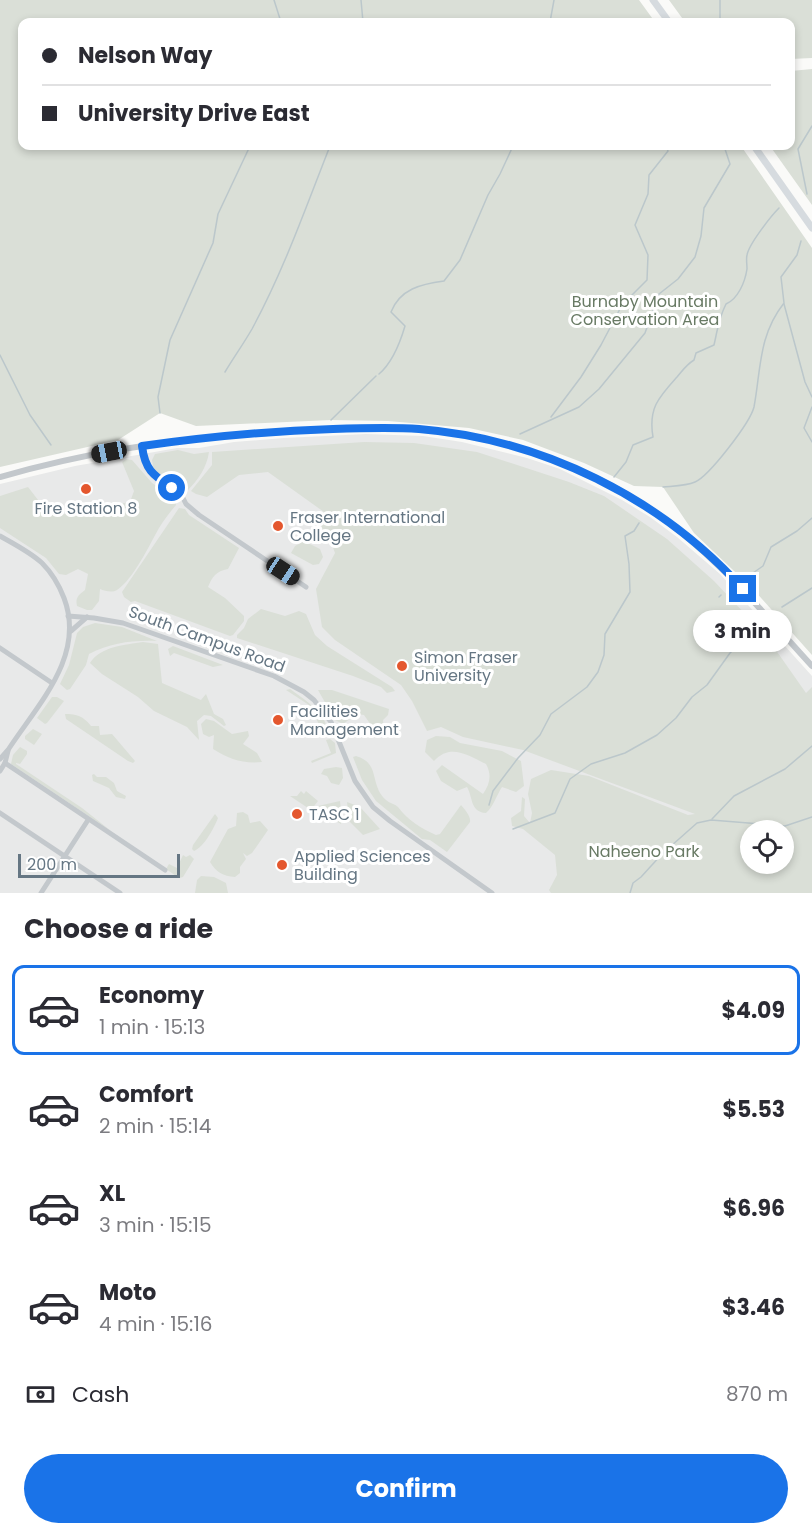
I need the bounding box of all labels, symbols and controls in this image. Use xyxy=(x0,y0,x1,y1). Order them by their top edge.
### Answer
text: Nelson Way xyxy=(78,40,212,71)
text: University Drive East xyxy=(78,98,310,129)
park label: Burnaby Mountain Conservation Area xyxy=(571,290,719,331)
car xyxy=(90,440,128,464)
route start xyxy=(158,474,185,501)
marker: Fire Station 8 xyxy=(79,482,93,496)
place label: Fire Station 8 xyxy=(35,497,137,520)
place label: Fraser International College xyxy=(290,506,445,547)
marker: Fraser International College xyxy=(271,519,285,533)
car xyxy=(263,554,303,588)
route end xyxy=(729,575,756,602)
street label: South Campus Road xyxy=(125,600,289,678)
callout: 3 min xyxy=(694,610,792,652)
text: 3 min xyxy=(714,617,771,645)
place label: Simon Fraser University xyxy=(414,646,518,687)
marker: Simon Fraser University xyxy=(395,659,409,673)
place label: Facilities Management xyxy=(290,700,399,741)
marker: Facilities Management xyxy=(271,713,285,727)
place label: TASC 1 xyxy=(309,803,360,826)
marker: TASC 1 xyxy=(290,807,304,821)
map controls xyxy=(740,820,794,874)
button: locate xyxy=(740,820,794,874)
park label: Naheeno Park xyxy=(588,840,700,863)
place label: Applied Sciences Building xyxy=(294,845,430,886)
scale bar xyxy=(18,851,180,878)
text: 200 m xyxy=(27,853,77,876)
marker: Applied Sciences Building xyxy=(275,858,289,872)
text: Choose a ride xyxy=(24,910,213,947)
text: Economy xyxy=(99,980,204,1011)
icon: car xyxy=(27,983,81,1037)
text: $4.09 xyxy=(722,995,785,1026)
text: 1 min · 15:13 xyxy=(99,1013,205,1041)
text: Comfort xyxy=(99,1079,193,1110)
icon: car xyxy=(27,1082,81,1136)
text: $5.53 xyxy=(722,1094,785,1125)
text: 2 min · 15:14 xyxy=(99,1112,211,1140)
text: XL xyxy=(99,1178,125,1209)
icon: car xyxy=(27,1181,81,1235)
text: $6.96 xyxy=(723,1193,785,1224)
text: 3 min · 15:15 xyxy=(99,1211,212,1239)
text: Moto xyxy=(99,1277,156,1308)
icon: car xyxy=(27,1280,81,1334)
text: $3.46 xyxy=(722,1292,785,1323)
text: 4 min · 15:16 xyxy=(99,1310,212,1338)
icon: cash xyxy=(24,1378,57,1411)
text: Cash xyxy=(72,1379,129,1410)
text: 870 m xyxy=(726,1380,788,1408)
button: Confirm xyxy=(24,1454,788,1523)

